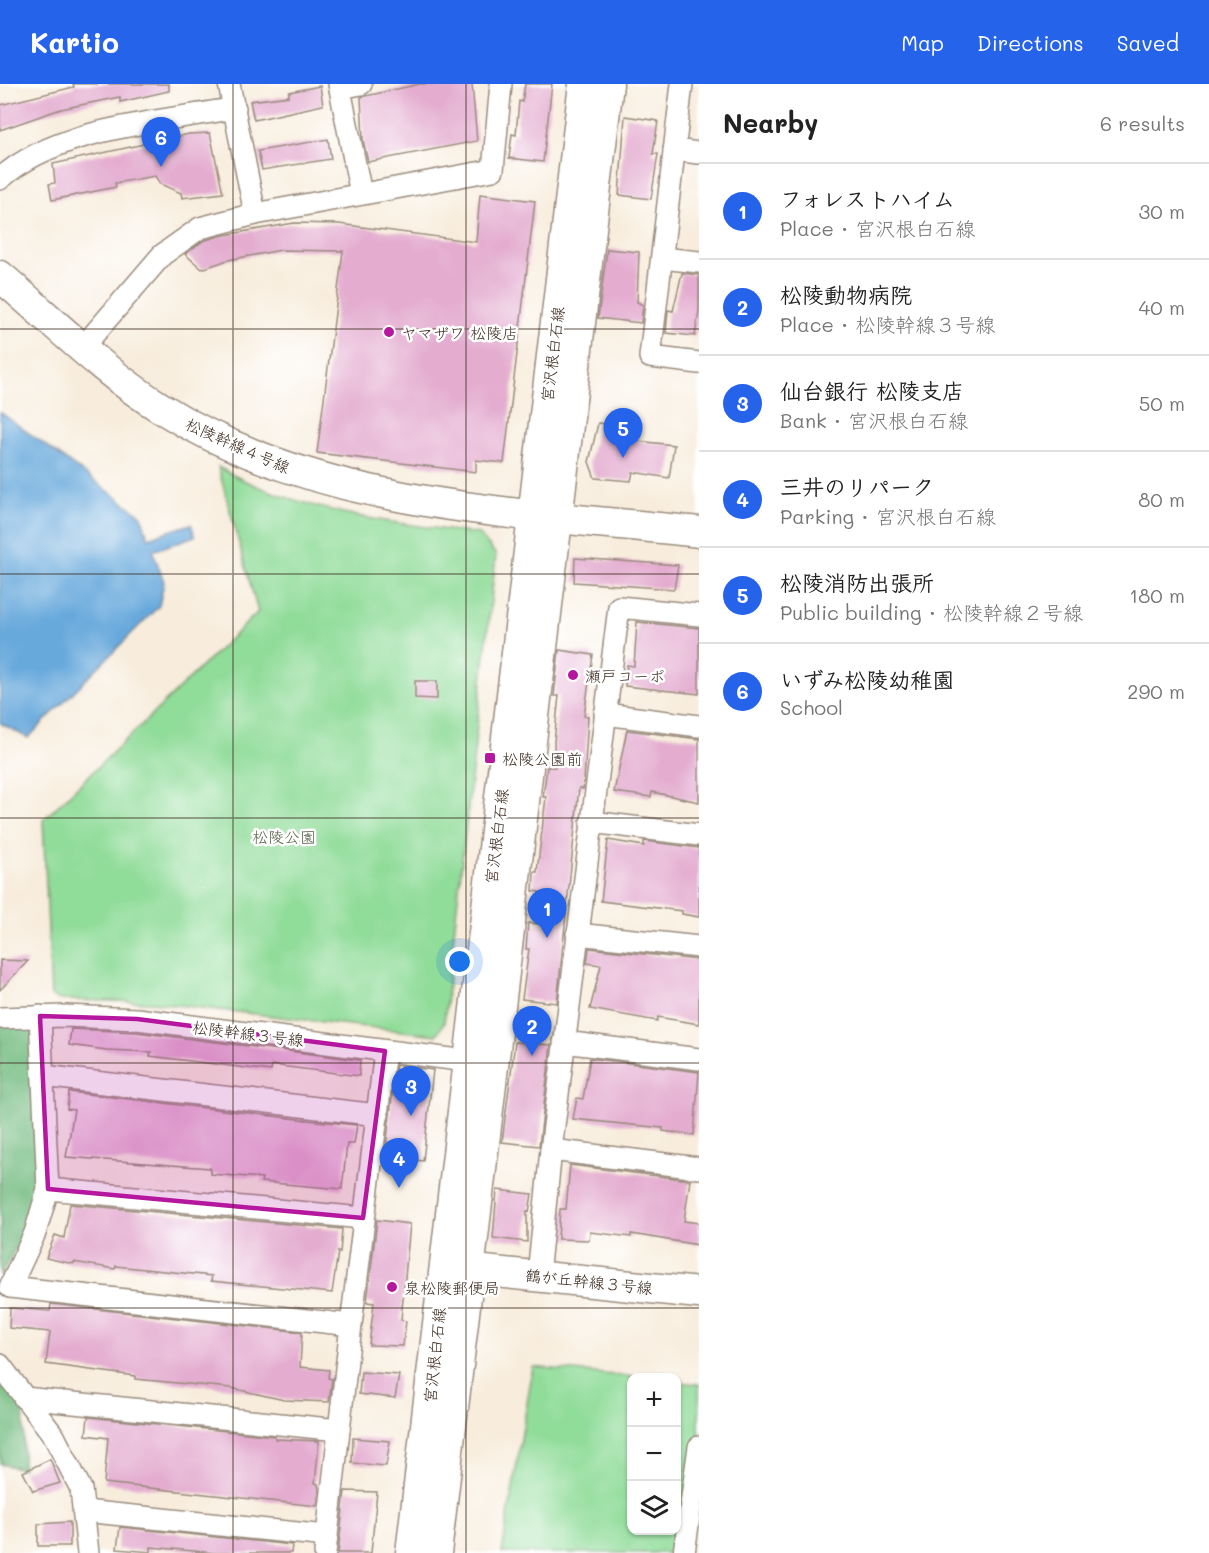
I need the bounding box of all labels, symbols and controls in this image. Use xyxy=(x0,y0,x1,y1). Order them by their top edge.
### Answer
text: Kartio xyxy=(30,24,119,60)
text: Map xyxy=(901,29,944,56)
text: Directions xyxy=(977,29,1084,56)
text: Saved xyxy=(1117,29,1179,56)
text: Nearby xyxy=(723,106,818,140)
text: 6 results xyxy=(1100,110,1185,136)
pin: 6 xyxy=(142,118,180,167)
text: フォレストハイム xyxy=(780,184,955,213)
text: 1 xyxy=(738,198,747,224)
text: 30 m xyxy=(1139,198,1185,224)
text: Place · 宮沢根白石線 xyxy=(780,215,975,241)
text: 松陵動物病院 xyxy=(780,280,912,309)
text: 2 xyxy=(737,294,748,320)
text: 40 m xyxy=(1139,294,1185,320)
street label: 宮沢根白石線 xyxy=(536,305,568,403)
text: Place · 松陵幹線３号線 xyxy=(780,311,995,337)
place label: ヤマザワ 松陵店 xyxy=(401,322,518,343)
marker: ヤマザワ 松陵店 xyxy=(382,325,396,339)
text: 仙台銀行 松陵支店 xyxy=(780,376,964,405)
text: 3 xyxy=(737,390,749,416)
text: 50 m xyxy=(1139,390,1185,416)
text: Bank · 宮沢根白石線 xyxy=(780,407,968,433)
pin: 5 xyxy=(604,408,642,458)
street label: 松陵幹線４号線 xyxy=(183,413,293,477)
text: 三井のリパーク xyxy=(780,472,934,501)
text: 4 xyxy=(736,486,749,512)
text: 80 m xyxy=(1138,486,1185,512)
text: Parking · 宮沢根白石線 xyxy=(780,503,996,529)
text: 松陵消防出張所 xyxy=(780,568,934,597)
text: 5 xyxy=(737,582,748,608)
text: 180 m xyxy=(1129,582,1185,608)
text: Public building · 松陵幹線２号線 xyxy=(780,599,1083,625)
place label: 瀬戸コーポ xyxy=(585,665,665,686)
text: いずみ松陵幼稚園 xyxy=(780,665,954,694)
marker: 瀬戸コーポ xyxy=(566,668,580,682)
text: 6 xyxy=(736,678,749,704)
text: 290 m xyxy=(1127,678,1185,704)
text: School xyxy=(780,694,843,720)
place label: 松陵公園前 xyxy=(502,748,582,769)
marker: 松陵公園前 xyxy=(483,751,497,765)
street label: 宮沢根白石線 xyxy=(480,787,512,885)
park label: 松陵公園 xyxy=(252,826,316,847)
pin: 1 xyxy=(528,888,566,938)
your location xyxy=(445,947,474,976)
pin: 2 xyxy=(512,1006,552,1056)
street label: 松陵幹線３号線 xyxy=(191,1016,305,1050)
pin: 3 xyxy=(392,1066,430,1116)
pin: 4 xyxy=(380,1138,418,1188)
street label: 鶴が丘幹線３号線 xyxy=(524,1264,654,1298)
place label: 泉松陵郵便局 xyxy=(404,1277,500,1298)
marker: 泉松陵郵便局 xyxy=(385,1280,399,1294)
street label: 宮沢根白石線 xyxy=(419,1306,449,1404)
map controls xyxy=(627,1373,681,1535)
button: + xyxy=(627,1373,681,1427)
button: − xyxy=(627,1427,681,1481)
button: layers xyxy=(627,1481,681,1535)

